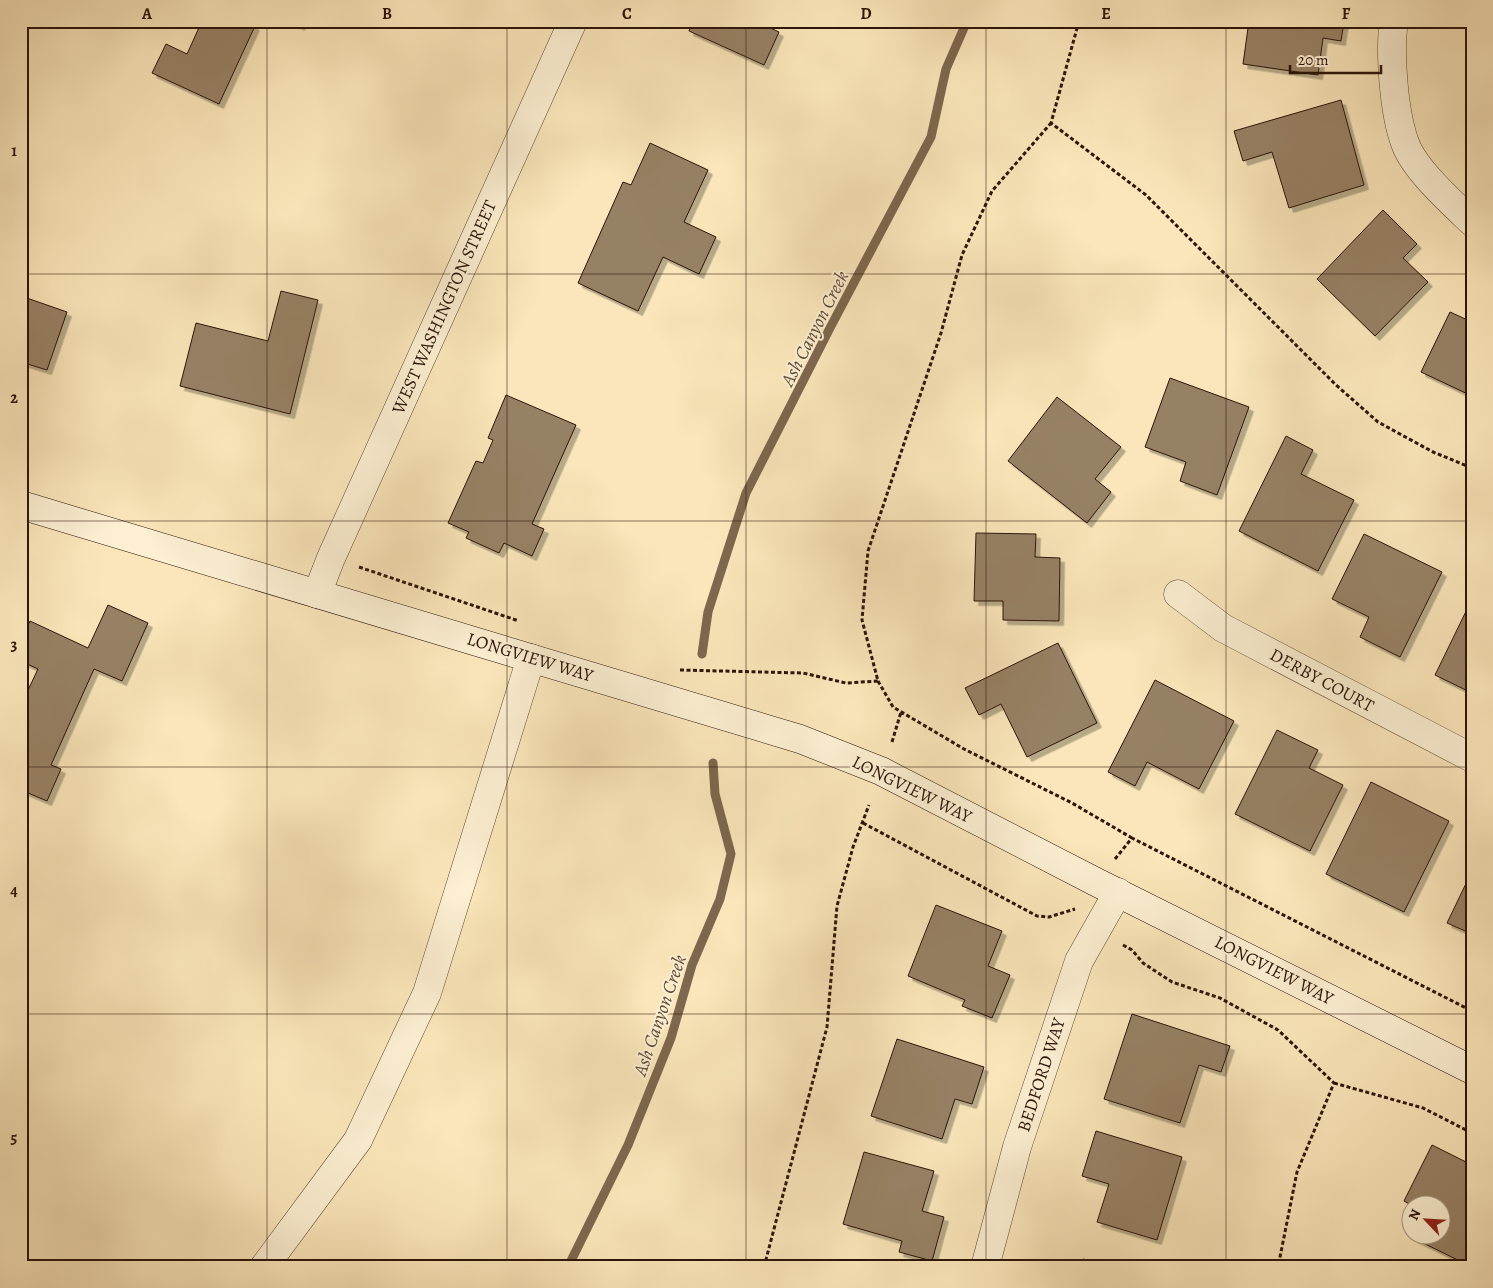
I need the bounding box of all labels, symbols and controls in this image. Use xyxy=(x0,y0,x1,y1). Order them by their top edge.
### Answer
text: A xyxy=(141,3,153,25)
text: B xyxy=(382,3,392,25)
text: C xyxy=(622,3,632,25)
text: D xyxy=(860,3,872,25)
text: E xyxy=(1101,3,1111,25)
text: F xyxy=(1342,3,1351,25)
scale bar xyxy=(1290,42,1382,74)
text: 20 m xyxy=(1298,50,1329,70)
text: 1 xyxy=(11,140,17,162)
street label: WEST WASHINGTON STREET xyxy=(386,196,502,419)
water label: Ash Canyon Creek xyxy=(774,266,855,392)
text: 2 xyxy=(10,387,18,409)
street label: LONGVIEW WAY xyxy=(464,626,597,688)
text: 3 xyxy=(11,634,18,656)
street label: DERBY COURT xyxy=(1266,642,1378,718)
street label: LONGVIEW WAY xyxy=(848,750,977,829)
text: 4 xyxy=(10,880,18,902)
street label: LONGVIEW WAY xyxy=(1210,930,1339,1011)
water label: Ash Canyon Creek xyxy=(627,951,693,1080)
street label: BEDFORD WAY xyxy=(1011,1014,1071,1135)
text: 5 xyxy=(11,1127,18,1149)
north arrow xyxy=(1400,1196,1450,1246)
text: N xyxy=(1404,1206,1425,1223)

